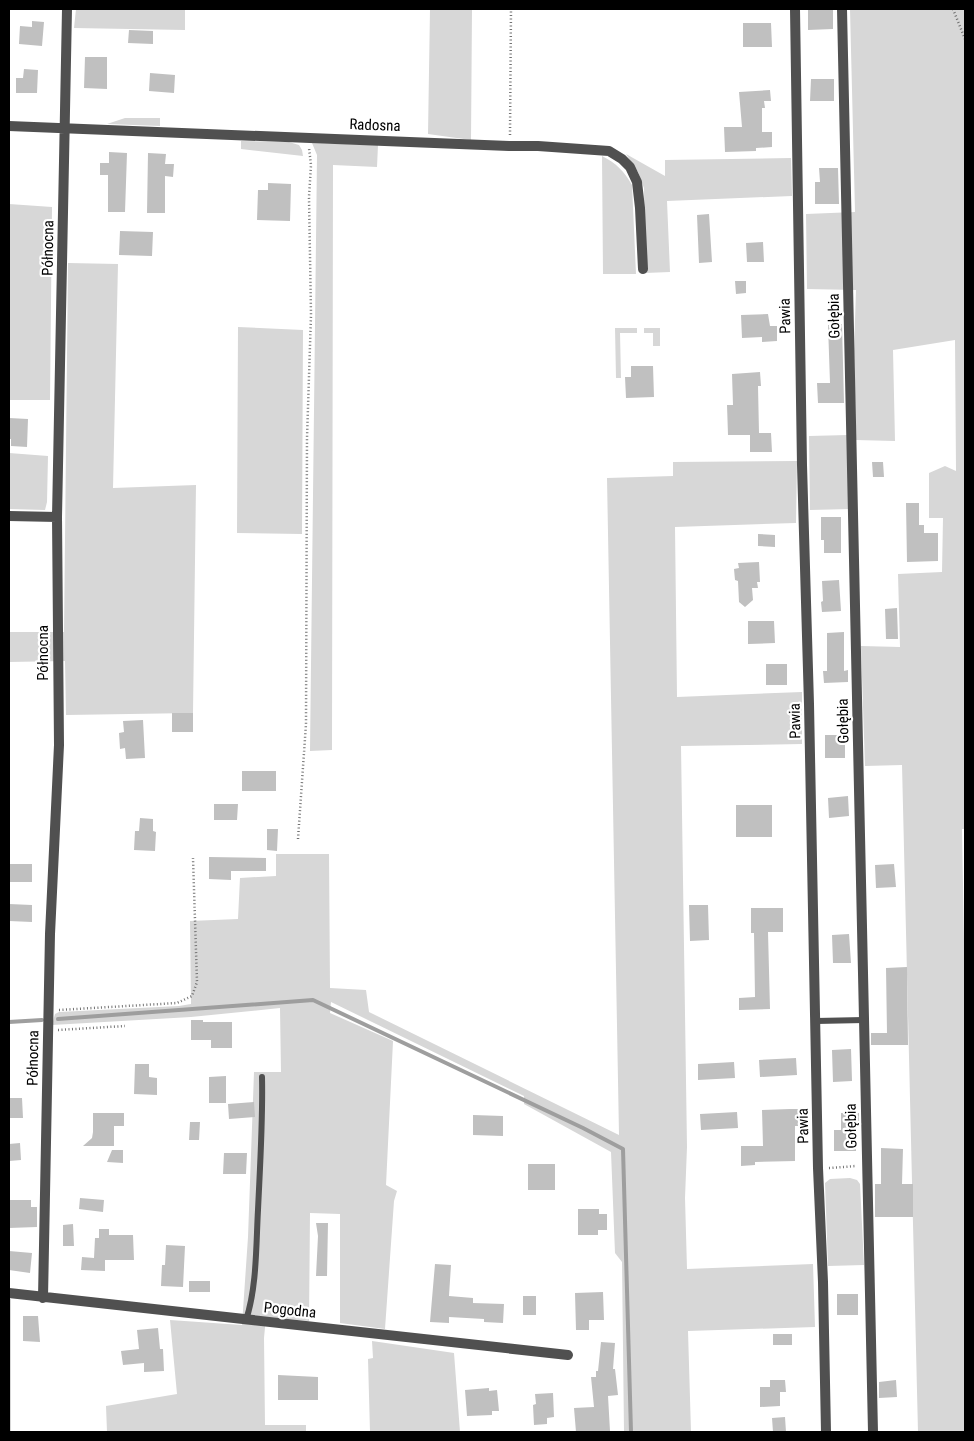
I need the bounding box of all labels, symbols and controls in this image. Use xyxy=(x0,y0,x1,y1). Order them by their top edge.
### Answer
street label: Radosna xyxy=(349,115,401,135)
street label: Północna xyxy=(39,220,57,276)
street label: Gołębia xyxy=(825,293,843,339)
street label: Pawia xyxy=(776,298,794,334)
street label: Północna xyxy=(34,625,52,681)
street label: Gołębia xyxy=(834,698,852,744)
street label: Pawia xyxy=(786,703,804,739)
street label: Północna xyxy=(24,1030,42,1086)
street label: Gołębia xyxy=(842,1103,860,1149)
street label: Pawia xyxy=(794,1108,812,1144)
street label: Pogodna xyxy=(263,1298,317,1322)

